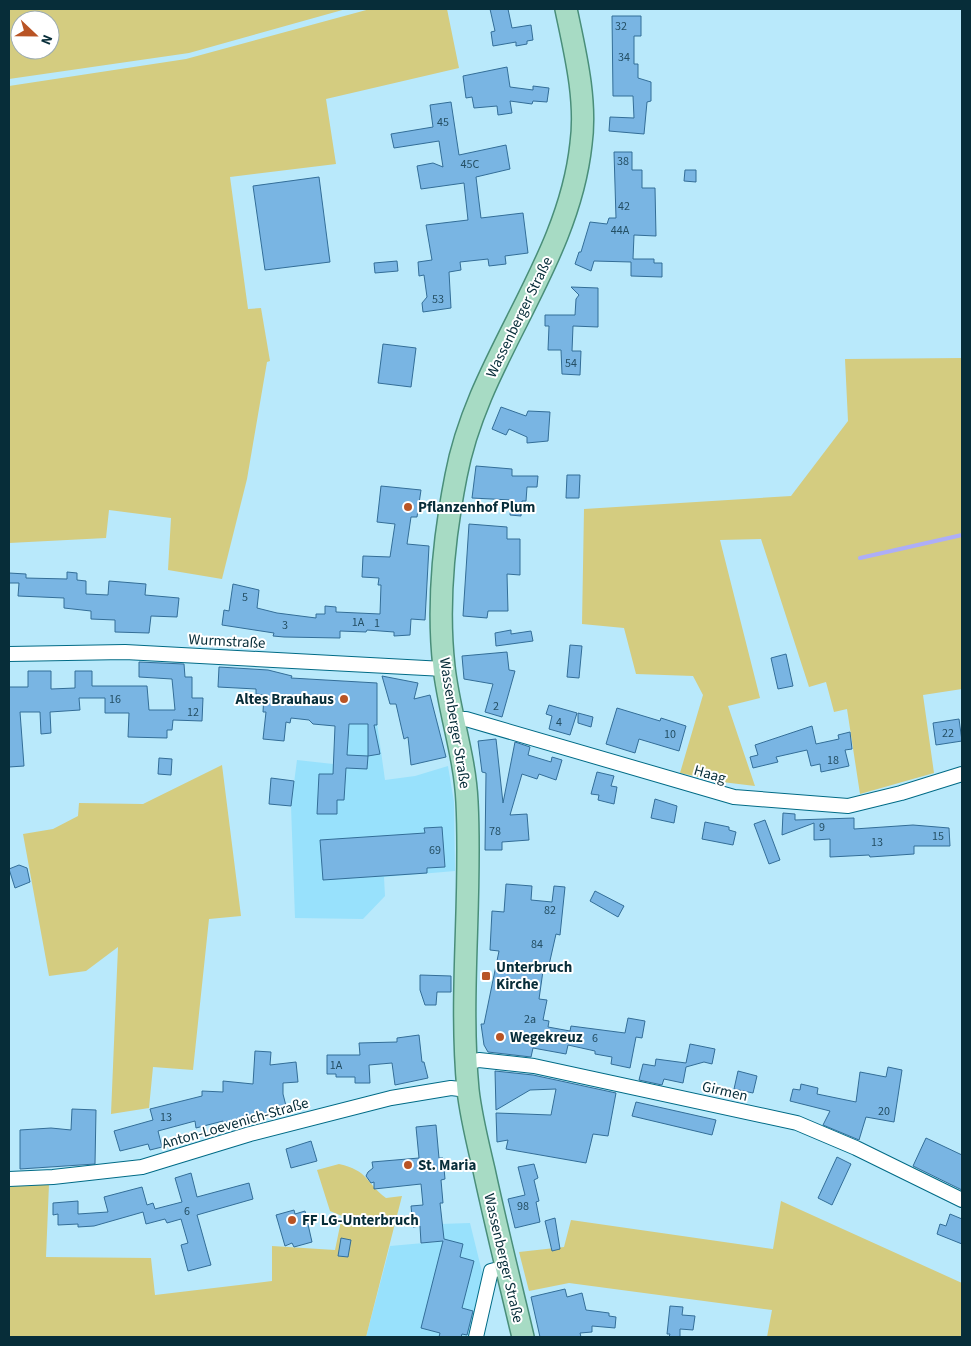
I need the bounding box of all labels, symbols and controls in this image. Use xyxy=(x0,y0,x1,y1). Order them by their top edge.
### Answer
north arrow xyxy=(10,10,60,60)
house number: 32 xyxy=(615,18,627,35)
text: N xyxy=(35,31,57,48)
house number: 34 xyxy=(618,49,630,66)
house number: 45 xyxy=(437,114,449,131)
house number: 38 xyxy=(617,153,629,170)
house number: 45C xyxy=(461,156,480,173)
house number: 42 xyxy=(618,198,630,215)
house number: 44A xyxy=(611,222,630,239)
street label: Wassenberger Straße xyxy=(481,253,558,381)
house number: 53 xyxy=(432,291,444,308)
house number: 54 xyxy=(565,355,577,372)
place label: Pflanzenhof Plum xyxy=(418,497,535,518)
marker: Pflanzenhof Plum xyxy=(402,501,414,513)
house number: 5 xyxy=(242,589,248,606)
house number: 1A xyxy=(352,614,365,631)
house number: 1 xyxy=(374,615,380,632)
house number: 3 xyxy=(282,617,288,634)
street label: Wurmstraße xyxy=(188,629,266,654)
street label: Wassenberger Straße xyxy=(434,656,475,790)
place label: Altes Brauhaus xyxy=(235,689,334,710)
house number: 16 xyxy=(109,691,121,708)
marker: Altes Brauhaus xyxy=(338,693,350,705)
house number: 2 xyxy=(493,698,499,715)
house number: 12 xyxy=(187,704,199,721)
house number: 4 xyxy=(556,714,562,731)
house number: 22 xyxy=(942,725,954,742)
house number: 10 xyxy=(664,726,676,743)
house number: 18 xyxy=(827,752,839,769)
street label: Haag xyxy=(691,760,729,789)
house number: 9 xyxy=(819,819,825,836)
house number: 78 xyxy=(489,823,501,840)
house number: 15 xyxy=(932,828,944,845)
house number: 13 xyxy=(871,834,883,851)
house number: 69 xyxy=(429,842,441,859)
house number: 82 xyxy=(544,902,556,919)
house number: 84 xyxy=(531,936,543,953)
place label: Unterbruch Kirche xyxy=(496,957,572,995)
marker: Unterbruch Kirche xyxy=(480,970,492,982)
house number: 2a xyxy=(524,1011,536,1028)
place label: Wegekreuz xyxy=(510,1027,583,1048)
house number: 6 xyxy=(592,1030,598,1047)
marker: Wegekreuz xyxy=(494,1031,506,1043)
house number: 1A xyxy=(330,1057,343,1074)
street label: Girmen xyxy=(700,1076,750,1107)
street label: Anton-Loevenich-Straße xyxy=(159,1092,311,1155)
house number: 20 xyxy=(878,1103,890,1120)
house number: 13 xyxy=(160,1109,172,1126)
place label: St. Maria xyxy=(418,1155,476,1176)
marker: St. Maria xyxy=(402,1159,414,1171)
street label: Wassenberger Straße xyxy=(478,1191,529,1325)
house number: 98 xyxy=(517,1198,529,1215)
house number: 6 xyxy=(184,1203,190,1220)
place label: FF LG-Unterbruch xyxy=(302,1210,419,1231)
marker: FF LG-Unterbruch xyxy=(286,1214,298,1226)

